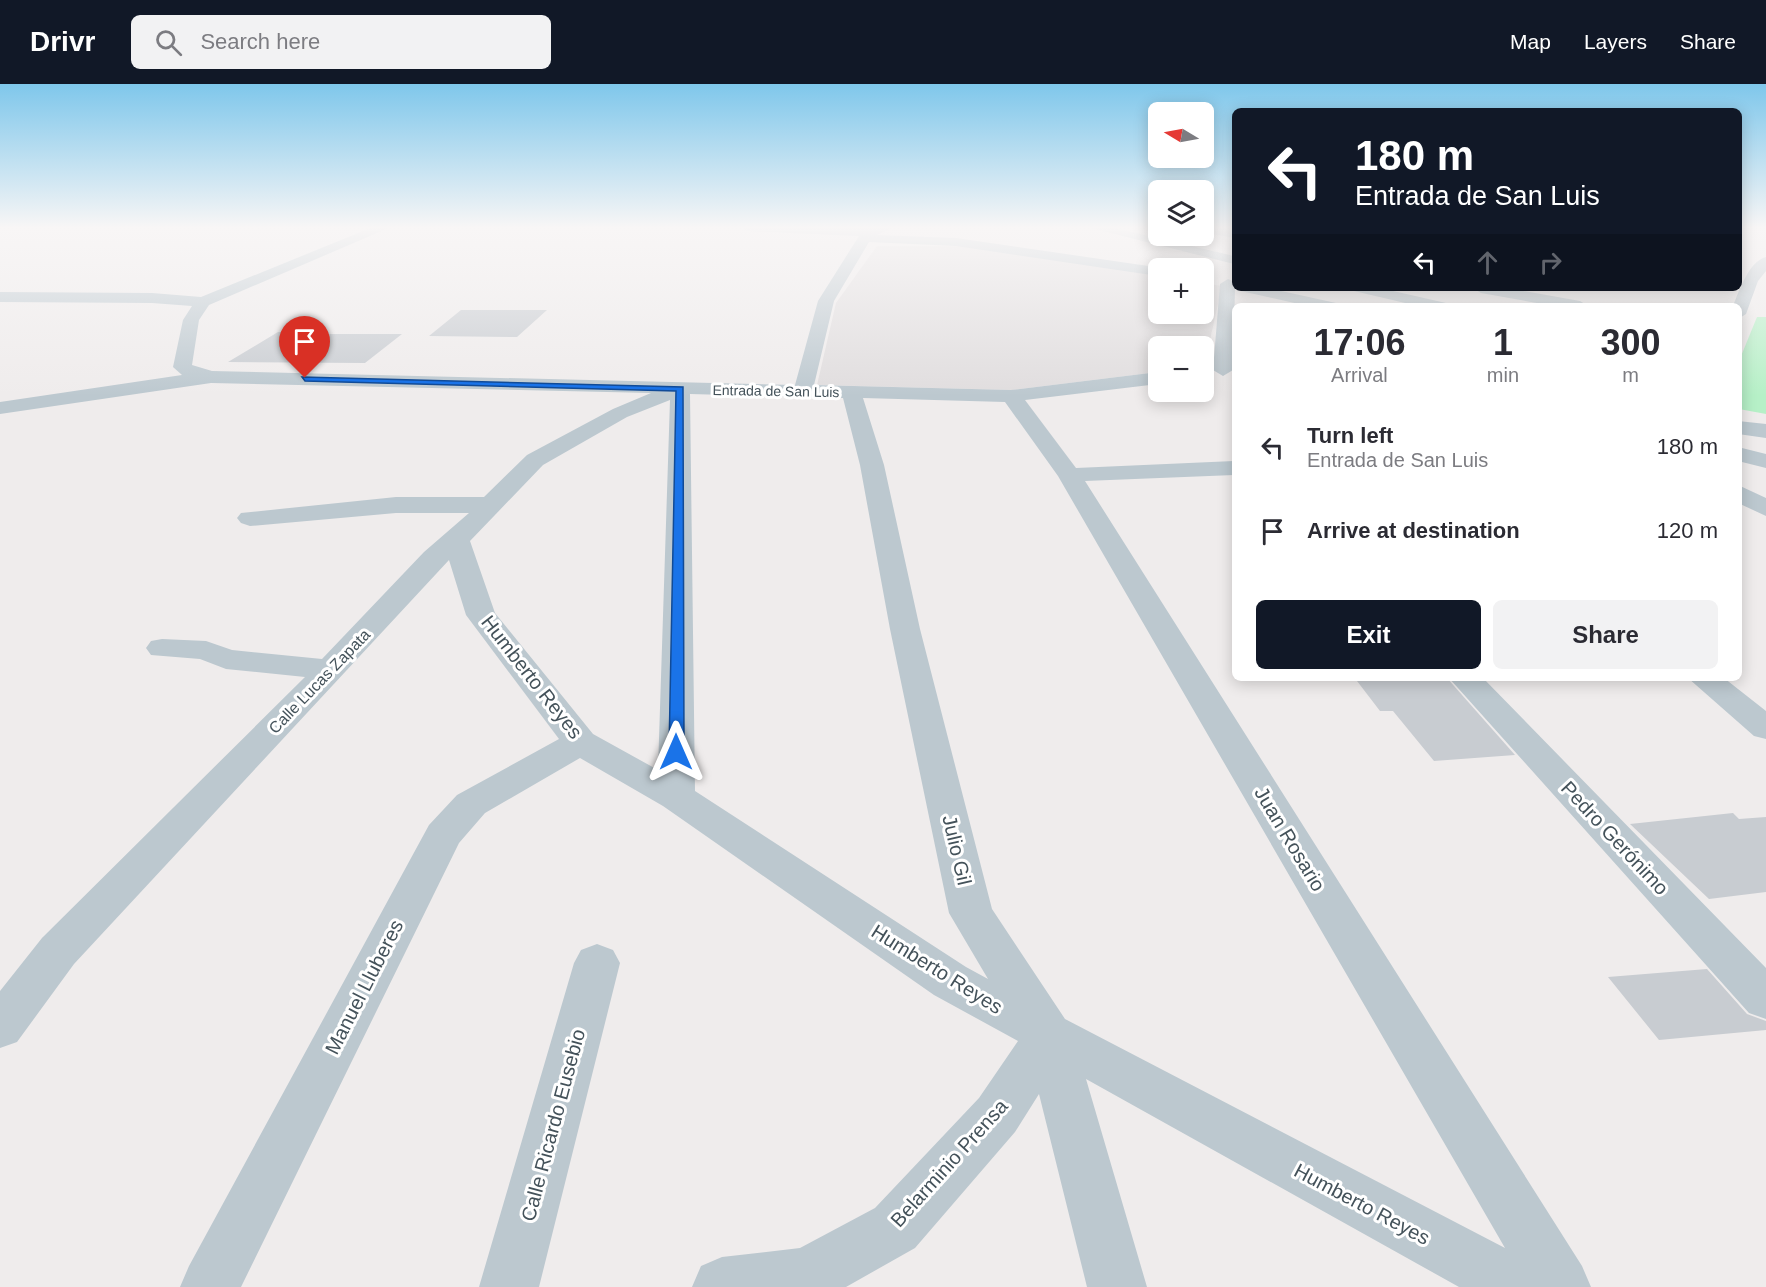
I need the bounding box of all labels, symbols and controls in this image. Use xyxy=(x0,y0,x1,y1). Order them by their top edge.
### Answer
search box xyxy=(131,15,551,69)
text: Drivr xyxy=(30,26,95,57)
icon: search xyxy=(152,26,185,59)
text: Search here xyxy=(200,29,320,54)
text: Map xyxy=(1510,30,1551,53)
text: Layers xyxy=(1584,30,1647,53)
text: Share xyxy=(1680,30,1736,53)
north arrow xyxy=(1148,102,1214,168)
map controls xyxy=(1148,102,1214,402)
icon: left xyxy=(1256,132,1334,210)
text: 180 m xyxy=(1355,132,1474,179)
button: layers xyxy=(1148,180,1214,246)
text: Entrada de San Luis xyxy=(1355,181,1600,211)
icon: left xyxy=(1408,246,1441,279)
icon: ahead xyxy=(1471,246,1504,279)
icon: right xyxy=(1534,246,1567,279)
button: + xyxy=(1148,258,1214,324)
pin xyxy=(279,316,330,378)
text: 17:06 xyxy=(1313,322,1405,363)
text: 1 xyxy=(1493,322,1513,363)
text: 300 xyxy=(1600,322,1661,363)
icon: arrive xyxy=(288,325,321,358)
button: − xyxy=(1148,336,1214,402)
text: Arrival xyxy=(1331,364,1388,386)
text: min xyxy=(1487,364,1519,386)
text: m xyxy=(1622,364,1639,386)
street label: Entrada de San Luis xyxy=(712,382,840,400)
text: Turn left xyxy=(1307,423,1393,448)
icon: left xyxy=(1256,431,1289,464)
text: 180 m xyxy=(1657,434,1718,459)
text: Entrada de San Luis xyxy=(1307,449,1488,471)
icon: arrive xyxy=(1256,515,1289,548)
text: Arrive at destination xyxy=(1307,518,1520,543)
text: 120 m xyxy=(1657,518,1718,543)
button: Exit xyxy=(1256,600,1481,669)
button: Share xyxy=(1493,600,1718,669)
street label: Humberto Reyes xyxy=(477,611,587,743)
street label: Calle Lucas Zapata xyxy=(265,626,373,737)
position arrow xyxy=(644,720,708,784)
street label: Pedro Gerónimo xyxy=(1557,777,1673,899)
street label: Juan Rosario xyxy=(1250,783,1330,895)
street label: Julio Gil xyxy=(938,813,976,887)
street label: Manuel Lluberes xyxy=(321,916,407,1058)
street label: Humberto Reyes xyxy=(868,920,1006,1018)
street label: Calle Ricardo Eusebio xyxy=(517,1027,589,1223)
street label: Belarminio Prensa xyxy=(886,1094,1012,1231)
street label: Humberto Reyes xyxy=(1291,1159,1433,1249)

